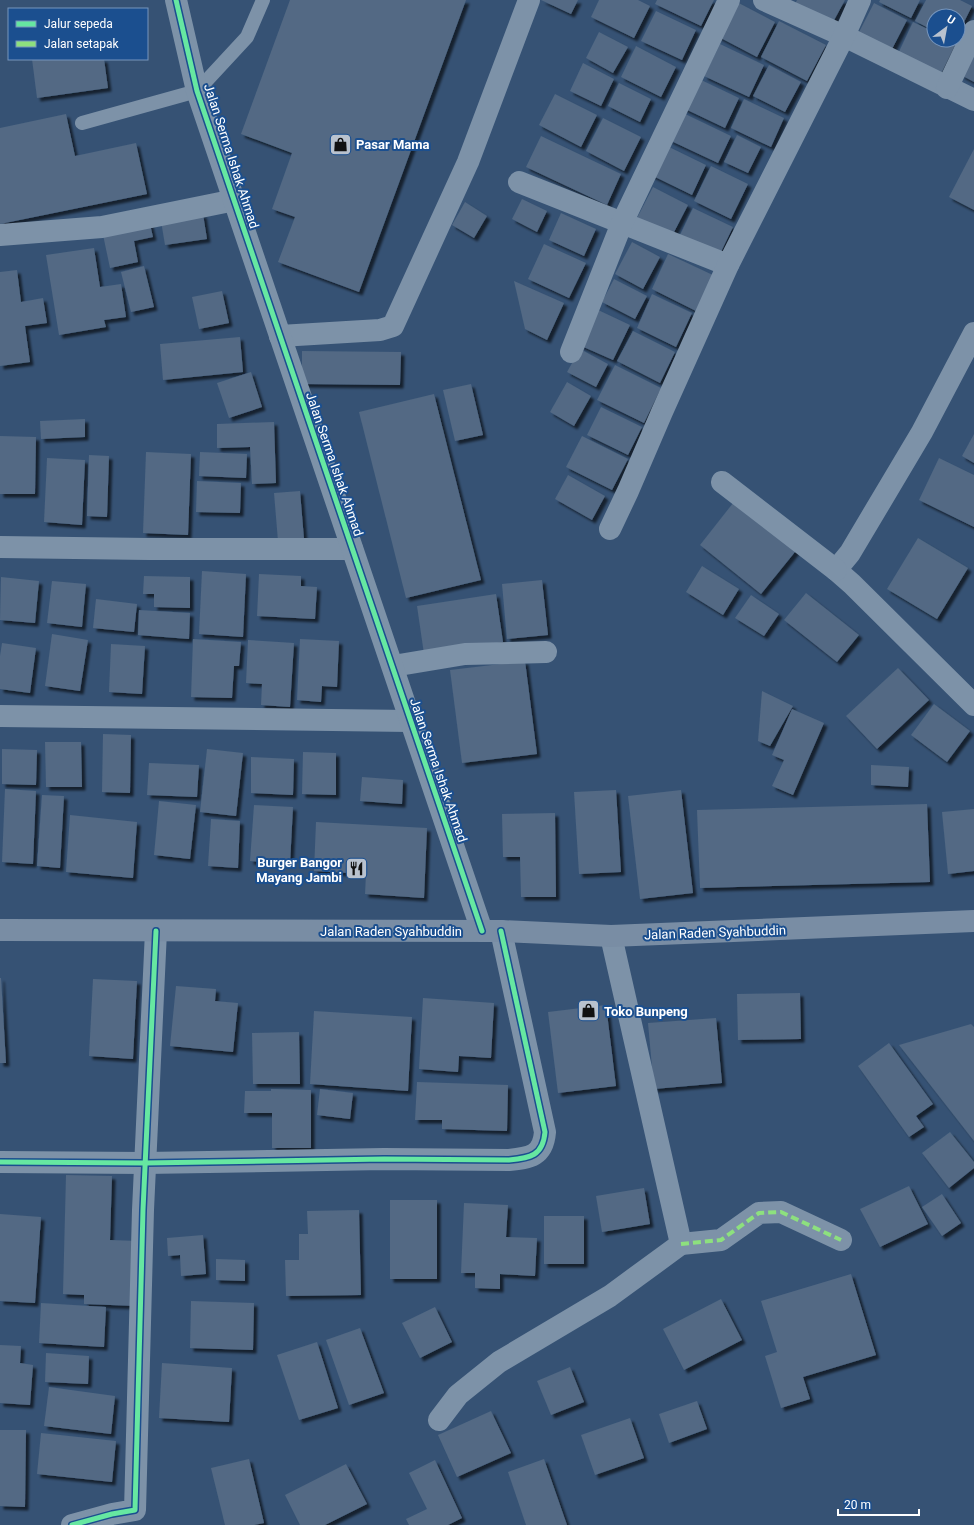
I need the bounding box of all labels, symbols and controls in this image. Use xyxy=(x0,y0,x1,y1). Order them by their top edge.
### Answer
legend xyxy=(8,8,148,60)
north arrow xyxy=(926,8,966,48)
text: U xyxy=(945,13,958,27)
text: Jalur sepeda xyxy=(44,17,113,31)
text: Jalan setapak xyxy=(44,37,119,51)
street label: Jalan Serma Ishak Ahmad xyxy=(201,82,262,230)
shop icon: Pasar Mama xyxy=(327,131,353,157)
place label: Pasar Mama xyxy=(356,137,429,152)
street label: Jalan Serma Ishak Ahmad xyxy=(303,390,366,538)
street label: Jalan Serma Ishak Ahmad xyxy=(407,696,470,844)
place label: Burger Bangor Mayang Jambi xyxy=(256,855,342,885)
restaurant icon: Burger Bangor Mayang Jambi xyxy=(344,856,370,882)
street label: Jalan Raden Syahbuddin xyxy=(644,923,786,942)
street label: Jalan Raden Syahbuddin xyxy=(320,924,462,939)
shop icon: Toko Bunpeng xyxy=(576,998,602,1024)
place label: Toko Bunpeng xyxy=(604,1004,688,1019)
scale bar xyxy=(838,1491,919,1517)
text: 20 m xyxy=(844,1498,871,1512)

